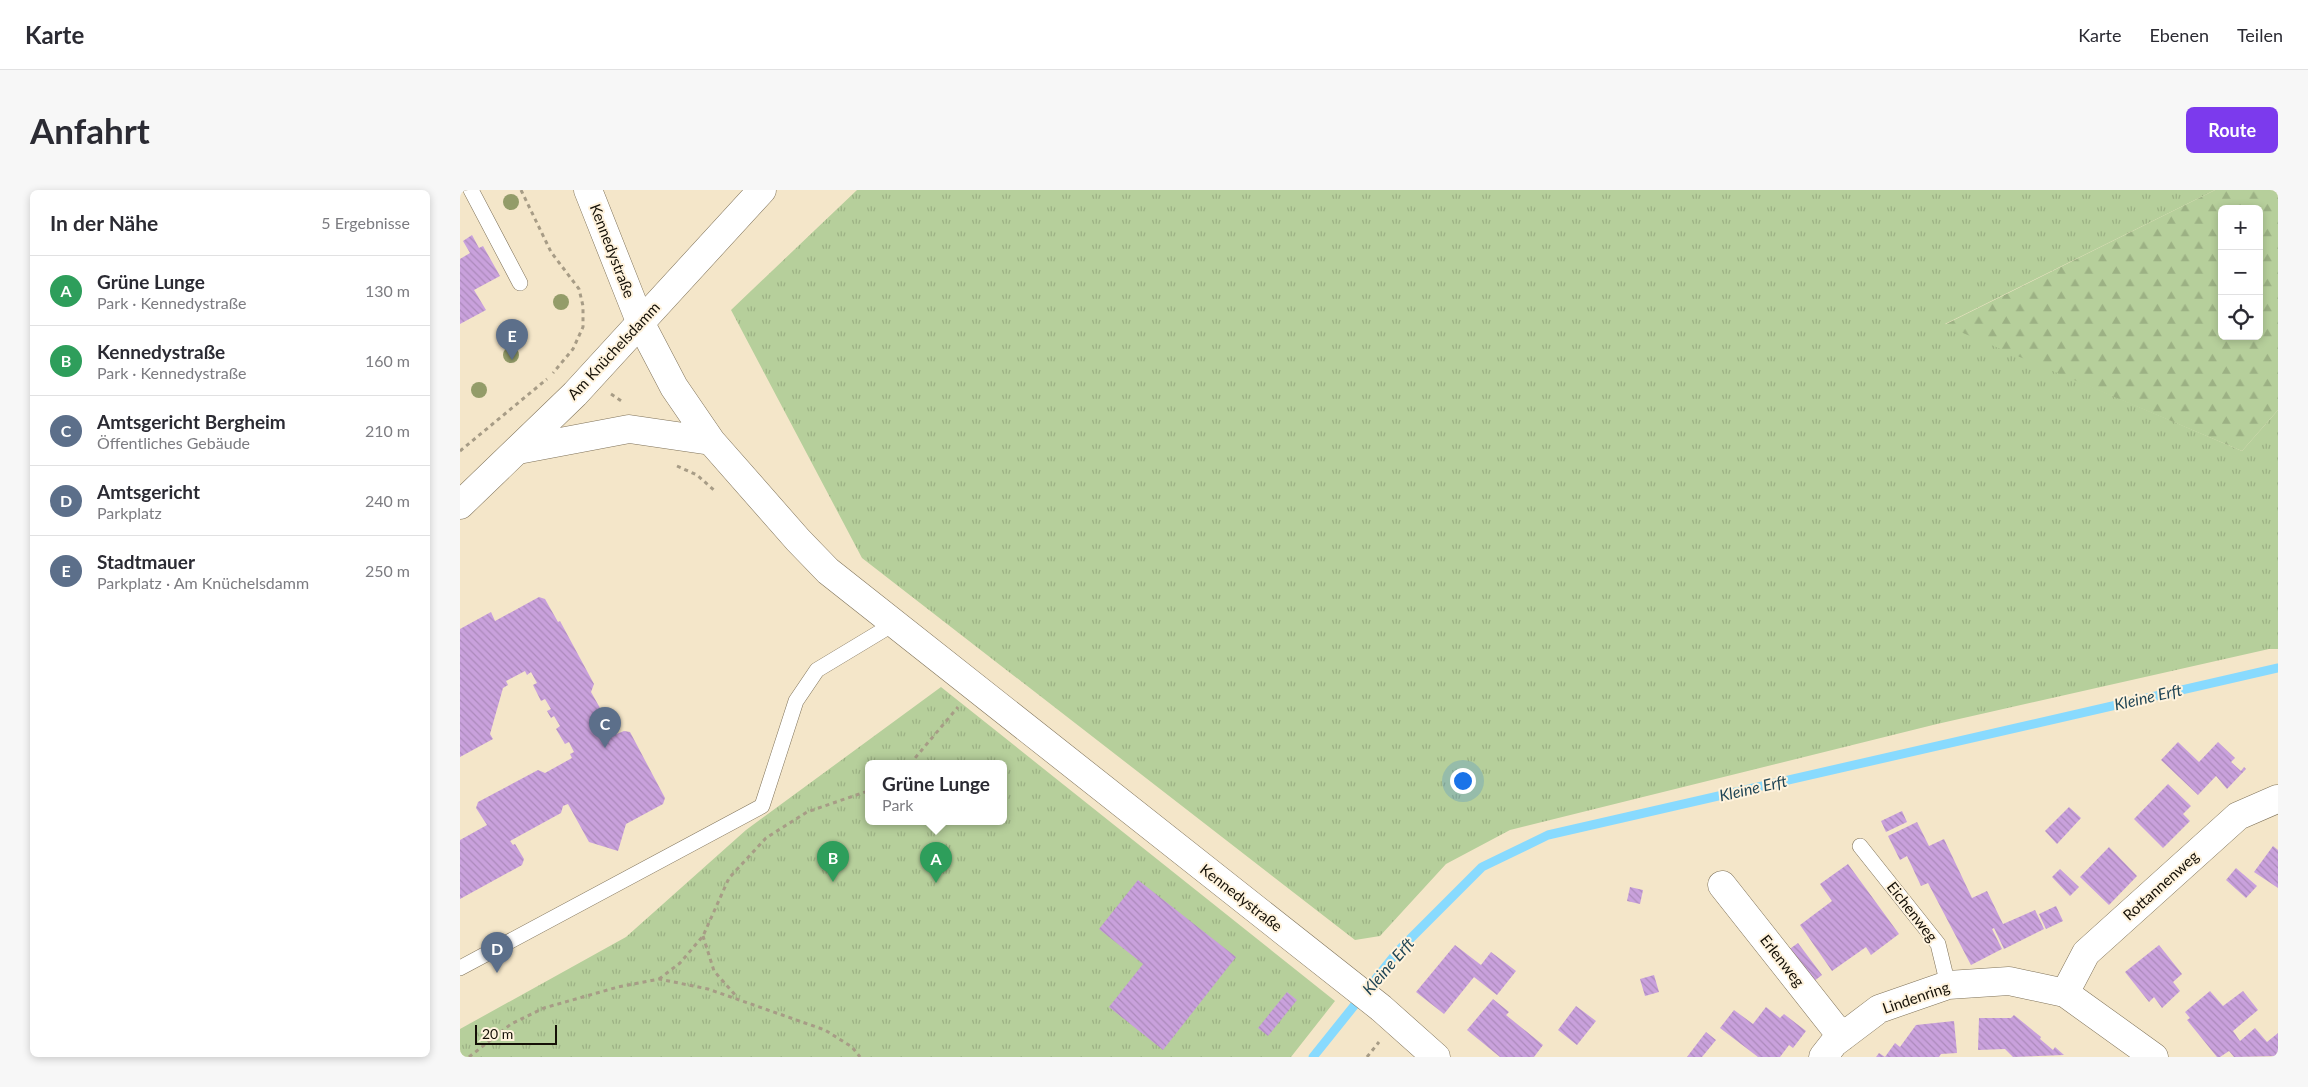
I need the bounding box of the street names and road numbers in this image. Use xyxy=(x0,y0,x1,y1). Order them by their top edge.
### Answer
street label: Kennedystraße xyxy=(587,201,639,300)
street label: Am Knüchelsdamm xyxy=(563,298,663,403)
street label: Rottannenweg xyxy=(2119,847,2202,924)
street label: Kennedystraße xyxy=(1197,860,1286,935)
street label: Eichenweg xyxy=(1884,878,1942,945)
street label: Erlenweg xyxy=(1757,931,1809,990)
street label: Lindenring xyxy=(1880,977,1952,1017)

